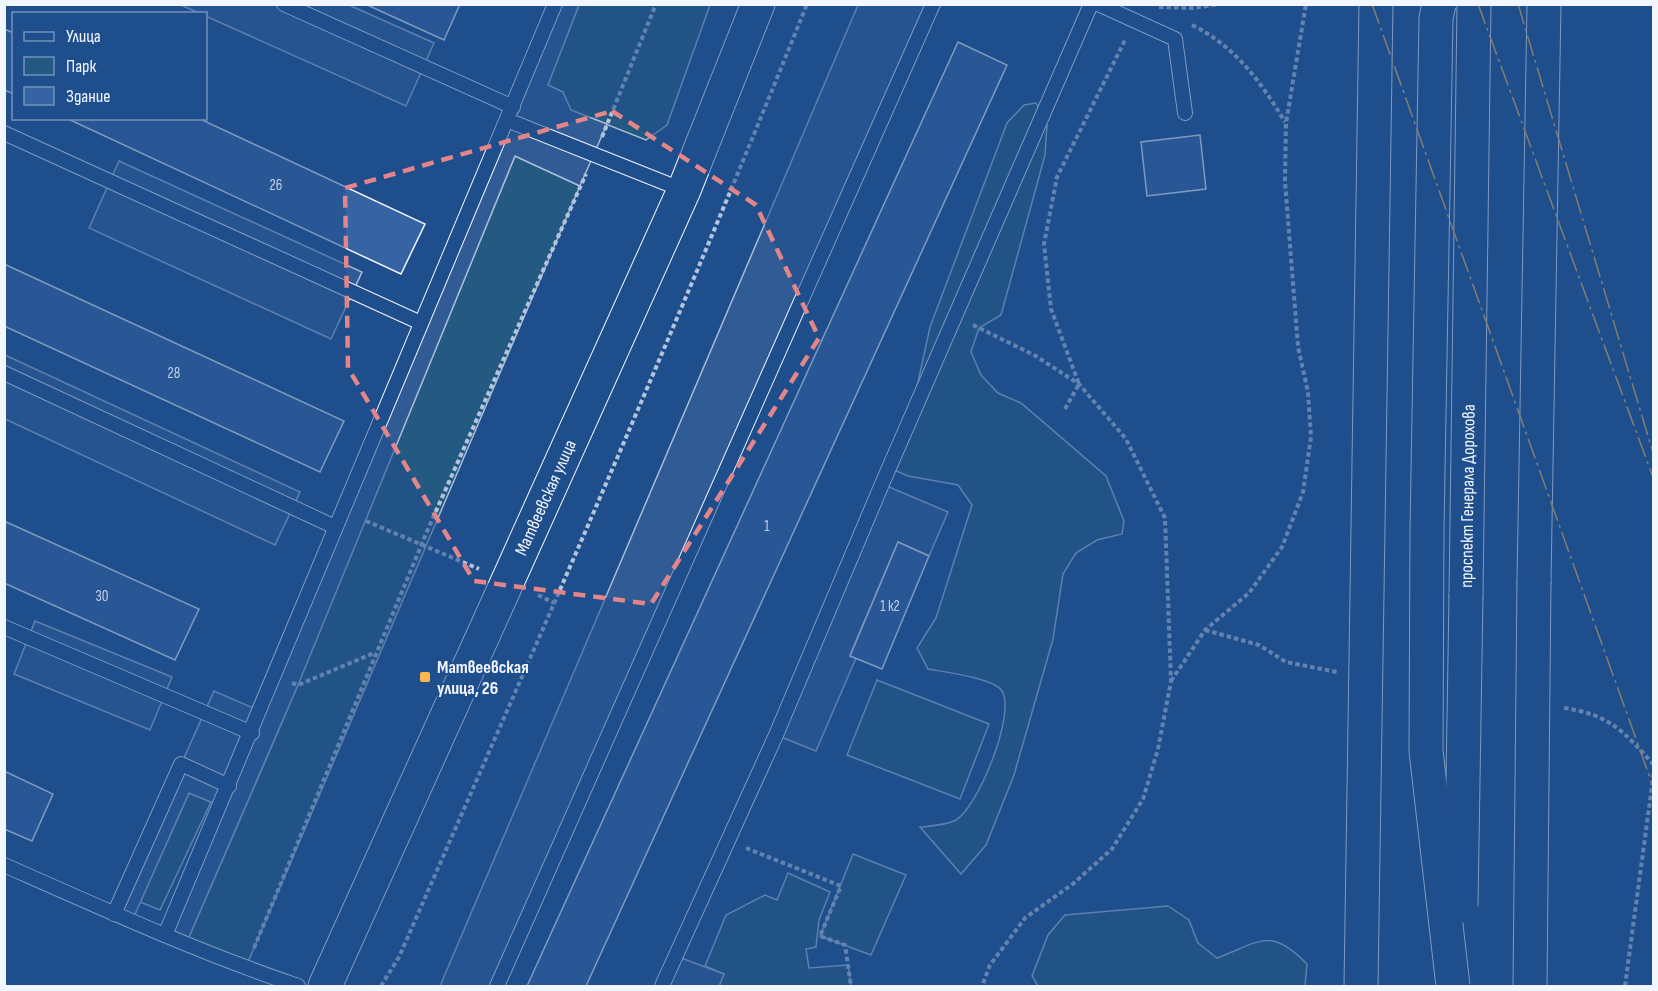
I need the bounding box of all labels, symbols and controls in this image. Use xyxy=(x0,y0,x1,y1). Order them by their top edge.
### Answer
legend xyxy=(12,12,207,120)
text: Улица xyxy=(66,26,101,47)
text: Парк xyxy=(66,56,97,77)
text: Здание xyxy=(66,86,111,107)
house number: 26 xyxy=(270,176,282,195)
house number: 28 xyxy=(168,364,180,383)
street label: проспект Генерала Дорохова xyxy=(1456,404,1480,588)
street label: Матвеевская улица xyxy=(511,436,581,559)
house number: 1 xyxy=(764,517,770,536)
house number: 30 xyxy=(96,587,108,606)
house number: 1 к2 xyxy=(880,597,900,616)
place label: Матвеевская улица, 26 xyxy=(437,657,529,699)
marker: Матвеевская улица, 26 xyxy=(418,670,432,684)

